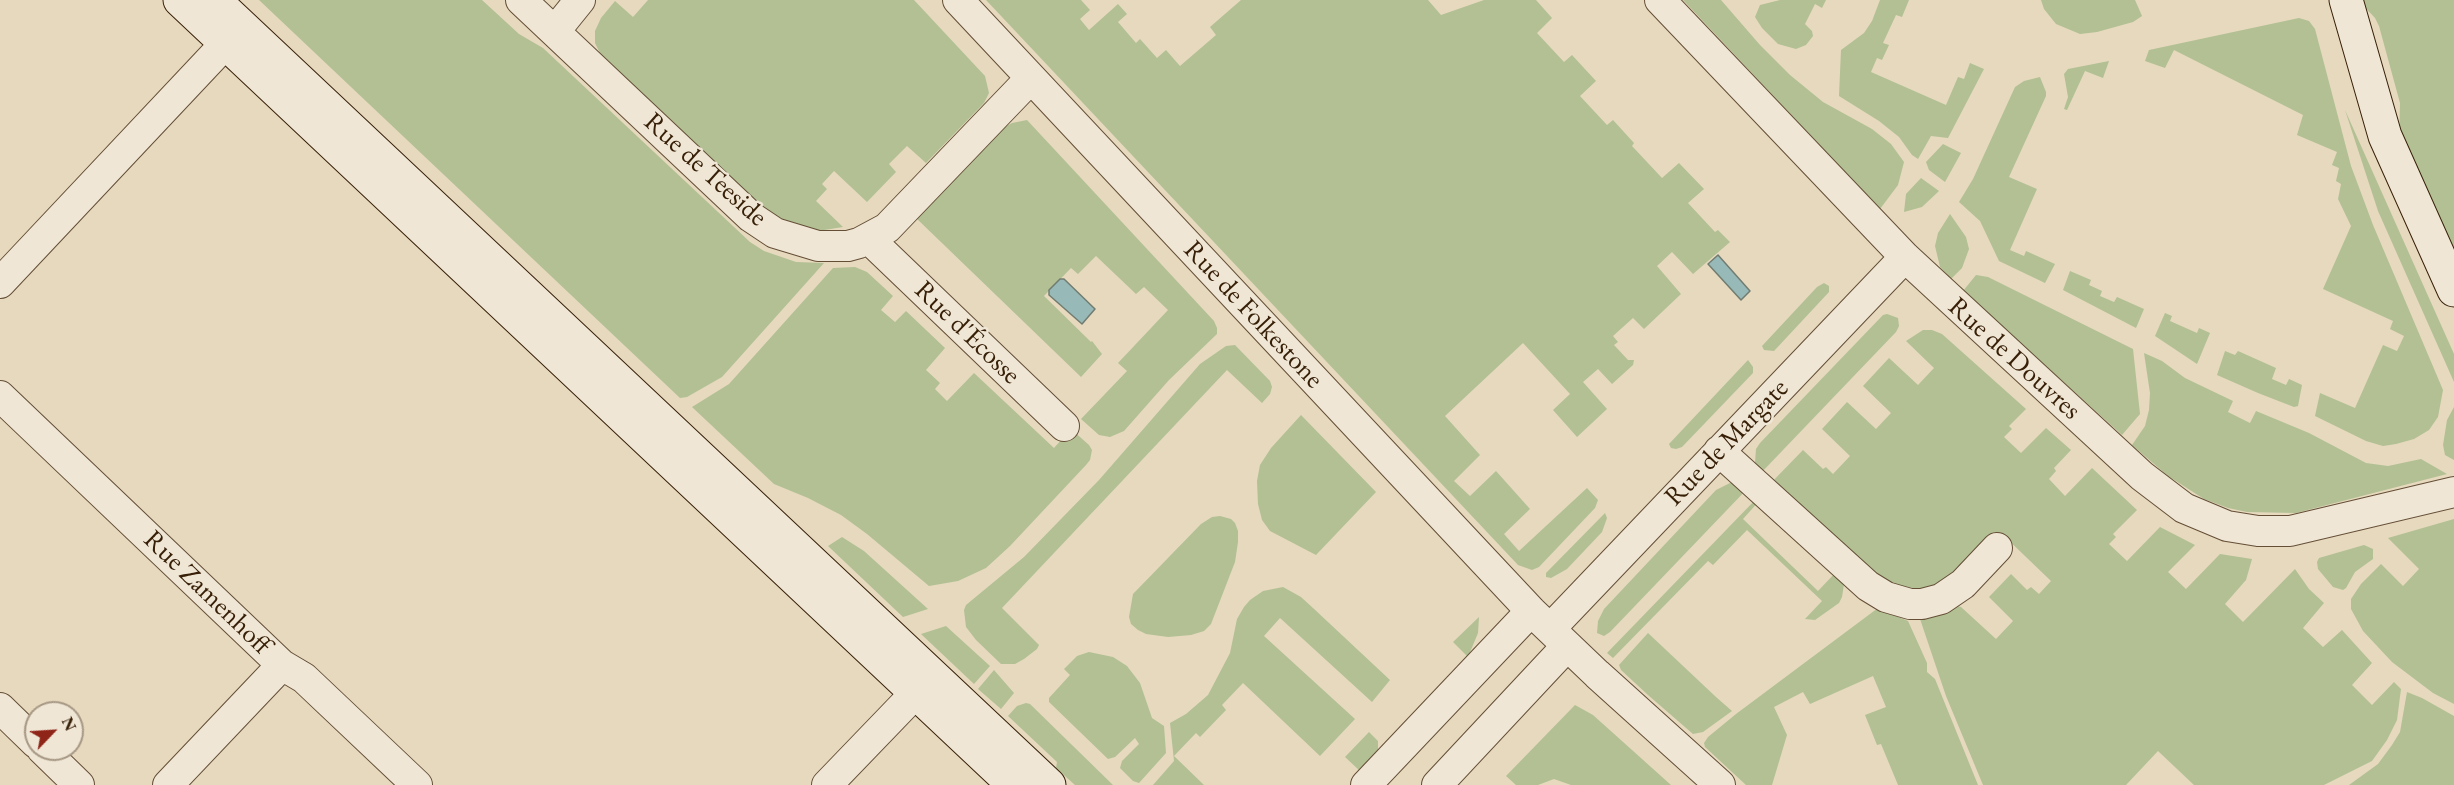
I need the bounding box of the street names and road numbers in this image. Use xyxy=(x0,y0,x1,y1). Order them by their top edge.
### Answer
street label: Rue de Teeside xyxy=(637,106,773,234)
street label: Rue de Folkestone xyxy=(1176,234,1330,396)
street label: Rue d'Écosse xyxy=(907,275,1027,391)
street label: Rue de Douvres xyxy=(1941,291,2087,427)
street label: Rue de Margate xyxy=(1658,373,1796,513)
street label: Rue Zamenhoff xyxy=(136,524,278,662)

